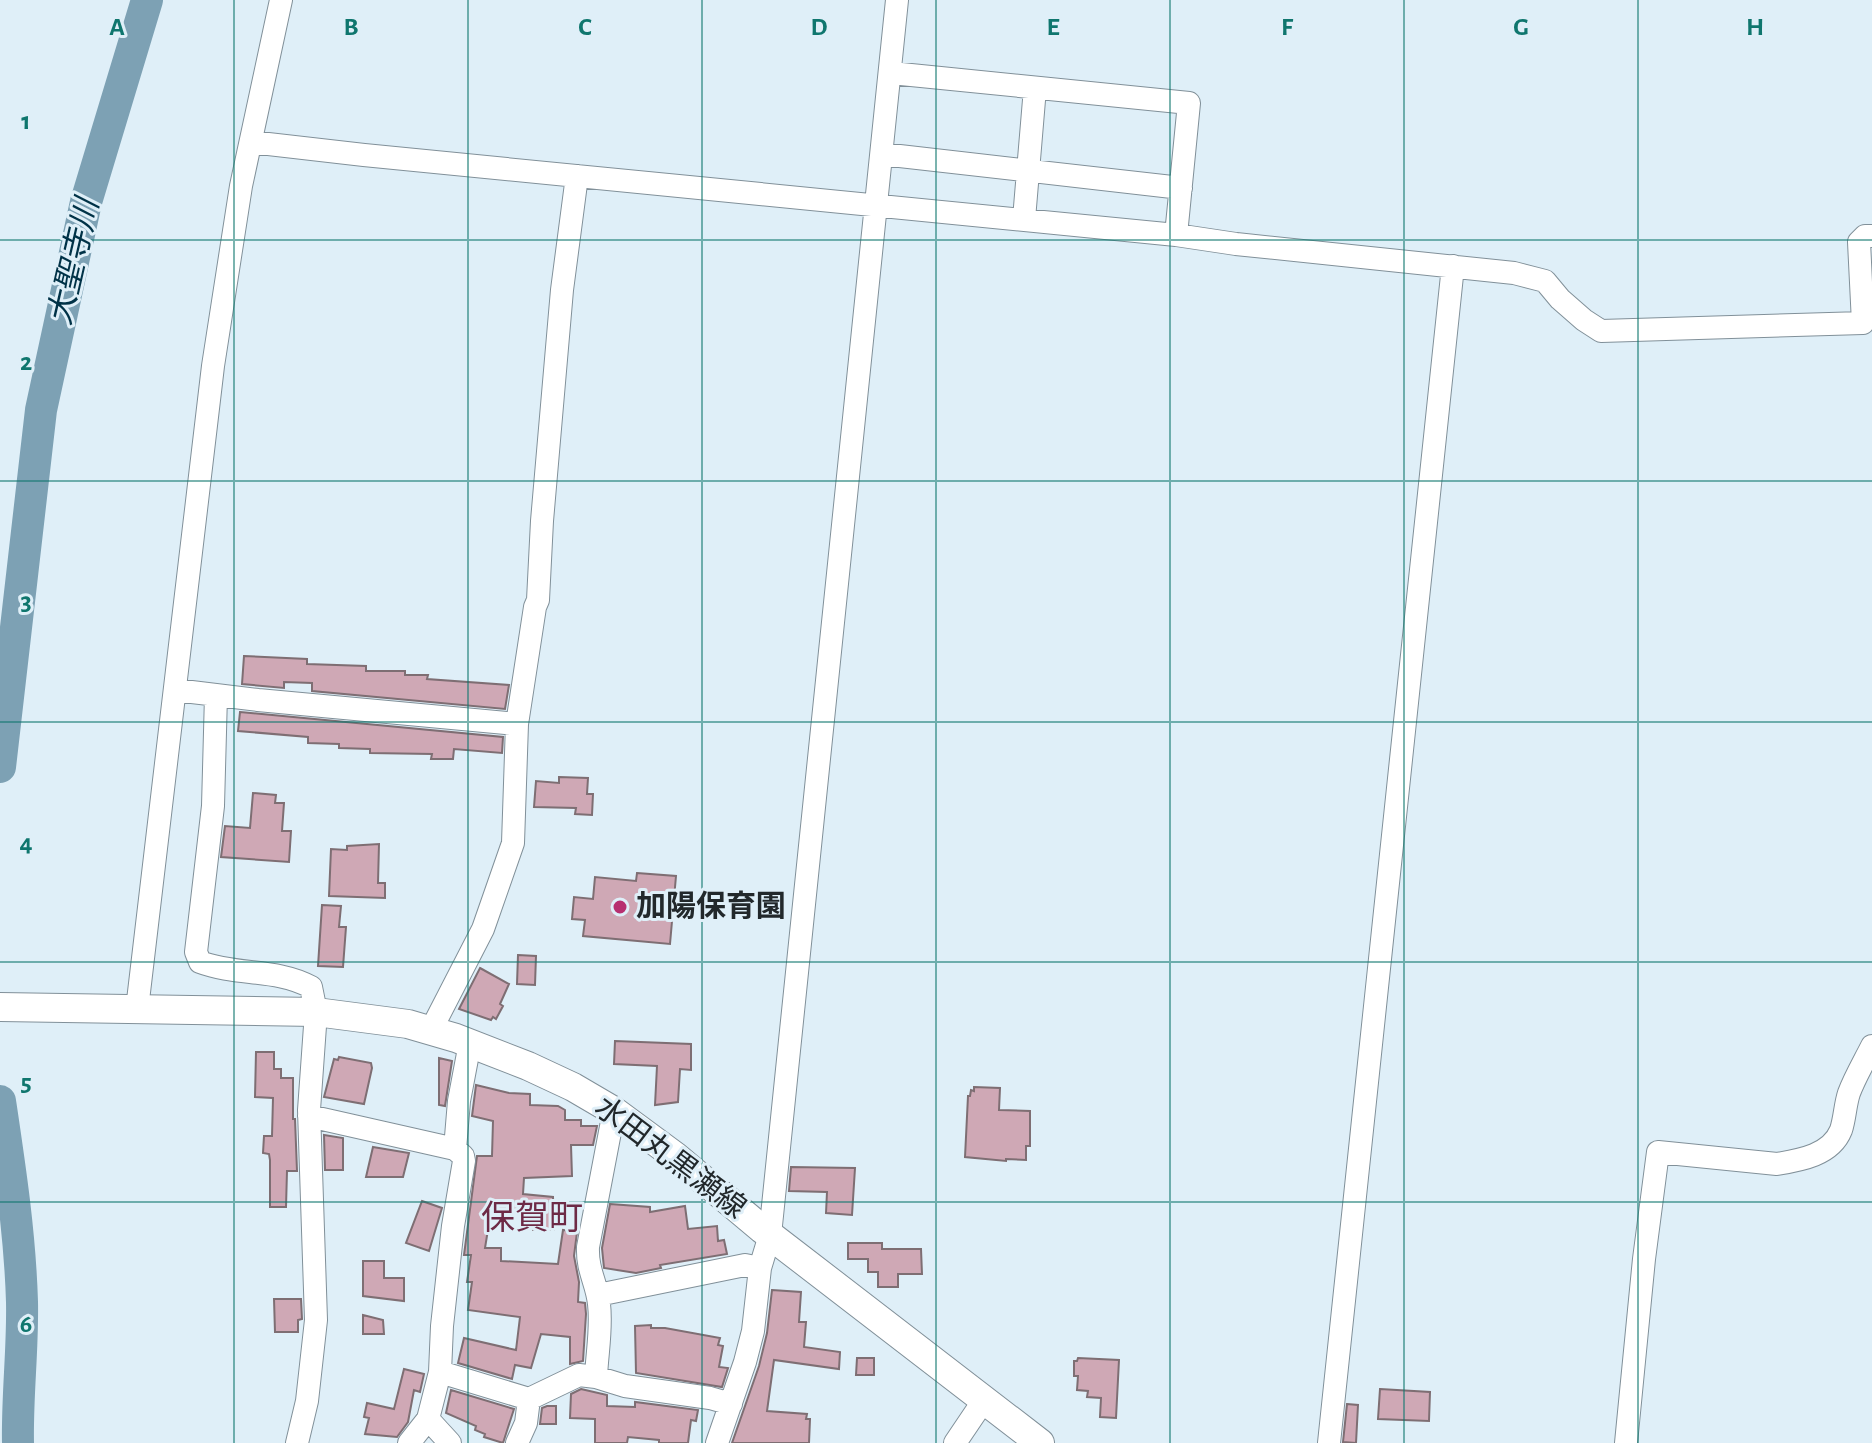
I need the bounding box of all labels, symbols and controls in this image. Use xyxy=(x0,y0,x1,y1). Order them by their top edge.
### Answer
text: A xyxy=(109,14,125,40)
text: B xyxy=(343,14,359,40)
text: C xyxy=(578,14,592,40)
text: D xyxy=(810,14,828,40)
text: E xyxy=(1046,14,1060,40)
text: F xyxy=(1281,14,1294,40)
text: G xyxy=(1513,14,1529,40)
text: H xyxy=(1746,14,1764,40)
text: 1 xyxy=(21,108,31,134)
water label: 大聖寺川 xyxy=(43,193,105,328)
text: 2 xyxy=(20,349,32,375)
text: 3 xyxy=(20,589,32,615)
text: 4 xyxy=(19,830,33,856)
place label: 加陽保育園 xyxy=(636,890,786,922)
marker: 加陽保育園 xyxy=(611,898,629,916)
text: 5 xyxy=(20,1070,32,1096)
street label: 水田丸黒瀬線 xyxy=(589,1090,752,1224)
district label: 保賀町 xyxy=(481,1200,583,1236)
text: 6 xyxy=(20,1311,32,1337)

